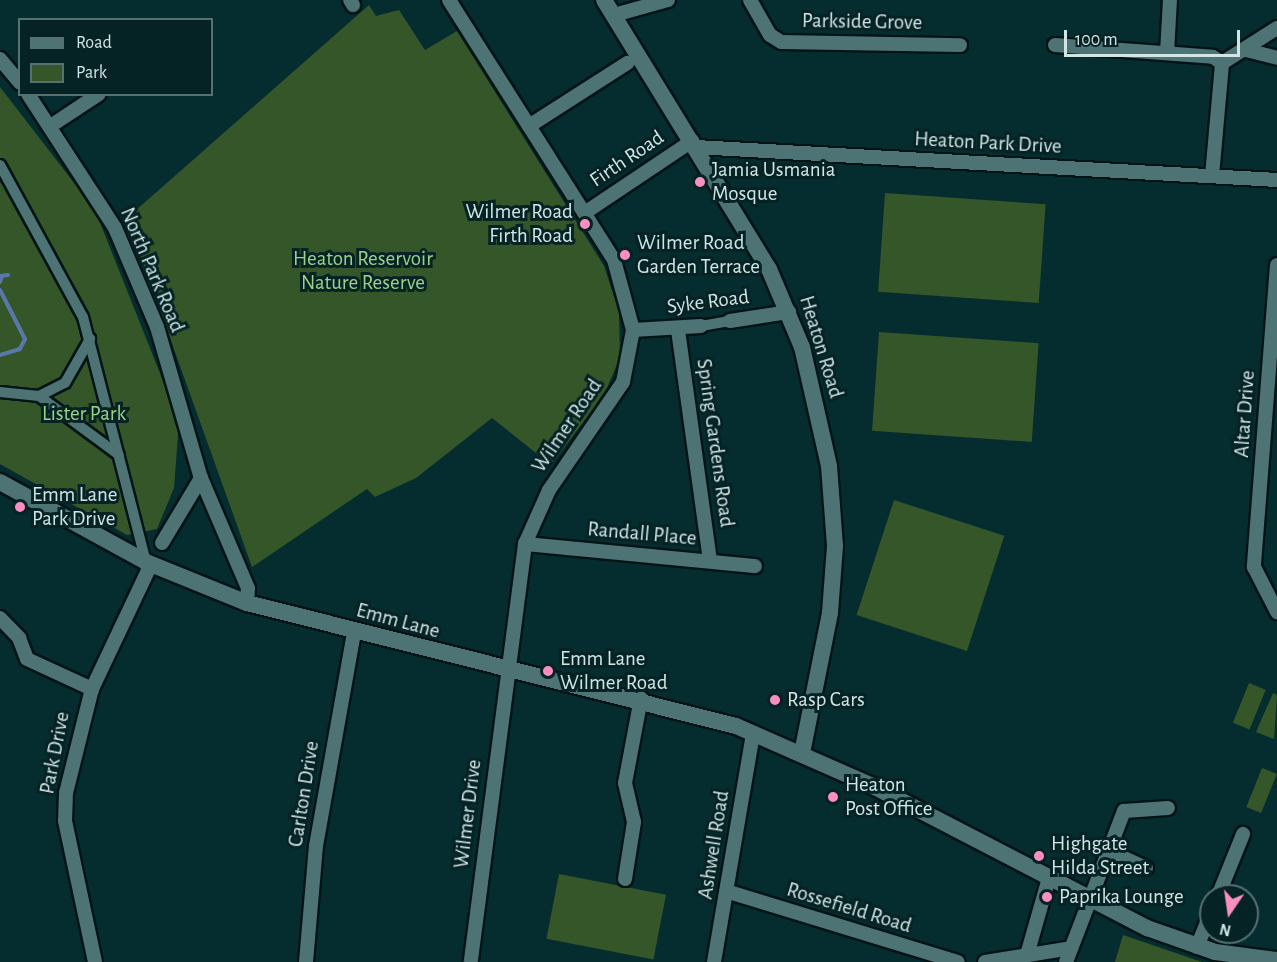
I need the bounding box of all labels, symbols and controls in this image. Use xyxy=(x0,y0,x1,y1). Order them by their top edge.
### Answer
street label: Parkside Grove xyxy=(802,8,922,36)
legend xyxy=(18,18,213,96)
scale bar xyxy=(1067,18,1242,56)
text: 100 m xyxy=(1075,31,1118,49)
text: Road xyxy=(76,34,112,52)
text: Park xyxy=(76,64,107,82)
street label: Firth Road xyxy=(585,125,669,193)
street label: Heaton Park Drive xyxy=(914,127,1062,159)
place label: Jamia Usmania Mosque xyxy=(712,157,835,207)
marker: Jamia Usmania Mosque xyxy=(693,175,707,189)
place label: Wilmer Road Firth Road xyxy=(465,199,573,249)
street label: North Park Road xyxy=(114,204,190,336)
marker: Wilmer Road Firth Road xyxy=(578,217,592,231)
place label: Wilmer Road Garden Terrace xyxy=(637,230,760,280)
park label: Heaton Reservoir Nature Reserve xyxy=(293,246,433,296)
marker: Wilmer Road Garden Terrace xyxy=(618,248,632,262)
street label: Syke Road xyxy=(665,284,751,320)
street label: Heaton Road xyxy=(793,293,849,401)
street label: Spring Gardens Road xyxy=(691,357,739,529)
street label: Altar Drive xyxy=(1229,370,1261,458)
street label: Wilmer Road xyxy=(526,374,608,478)
park label: Lister Park xyxy=(42,401,126,427)
place label: Emm Lane Park Drive xyxy=(32,482,118,532)
marker: Emm Lane Park Drive xyxy=(13,500,27,514)
street label: Randall Place xyxy=(586,517,698,551)
street label: Emm Lane xyxy=(353,598,443,644)
place label: Emm Lane Wilmer Road xyxy=(560,646,668,696)
marker: Emm Lane Wilmer Road xyxy=(541,664,555,678)
place label: Rasp Cars xyxy=(787,687,865,713)
marker: Rasp Cars xyxy=(768,693,782,707)
street label: Park Drive xyxy=(35,710,75,796)
street label: Carlton Drive xyxy=(283,739,325,849)
street label: Wilmer Drive xyxy=(449,758,487,870)
place label: Heaton Post Office xyxy=(845,772,932,822)
street label: Ashwell Road xyxy=(693,789,735,901)
marker: Heaton Post Office xyxy=(826,790,840,804)
place label: Highgate Hilda Street xyxy=(1051,831,1149,881)
marker: Highgate Hilda Street xyxy=(1032,849,1046,863)
street label: Rossefield Road xyxy=(784,877,914,939)
place label: Paprika Lounge xyxy=(1059,884,1184,910)
north arrow xyxy=(1199,884,1259,944)
marker: Paprika Lounge xyxy=(1040,890,1054,904)
text: N xyxy=(1218,921,1233,939)

